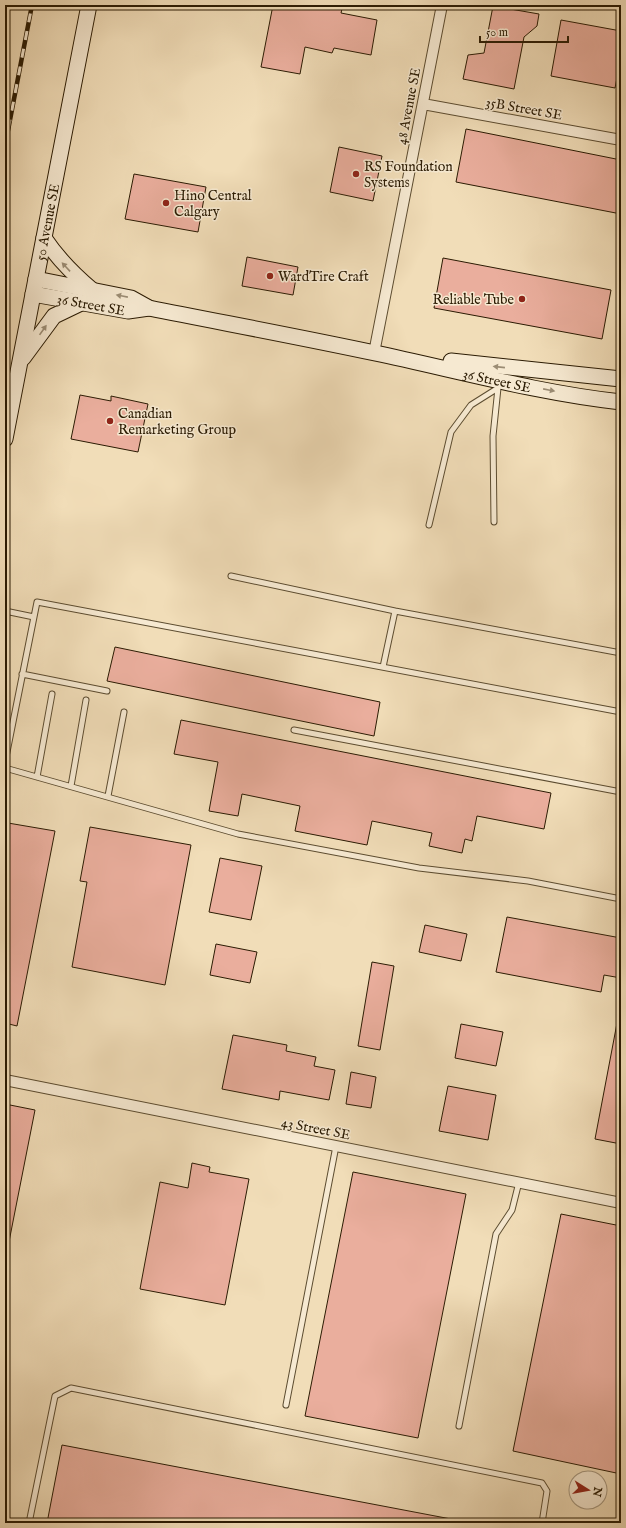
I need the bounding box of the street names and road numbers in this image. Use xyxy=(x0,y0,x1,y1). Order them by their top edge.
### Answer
street label: 48 Avenue SE xyxy=(393,66,425,146)
street label: 35B Street SE xyxy=(484,93,564,125)
street label: 50 Avenue SE xyxy=(32,182,64,262)
street label: 36 Street SE xyxy=(55,290,127,320)
street label: 36 Street SE xyxy=(461,365,533,397)
street label: 43 Street SE xyxy=(280,1113,352,1145)

